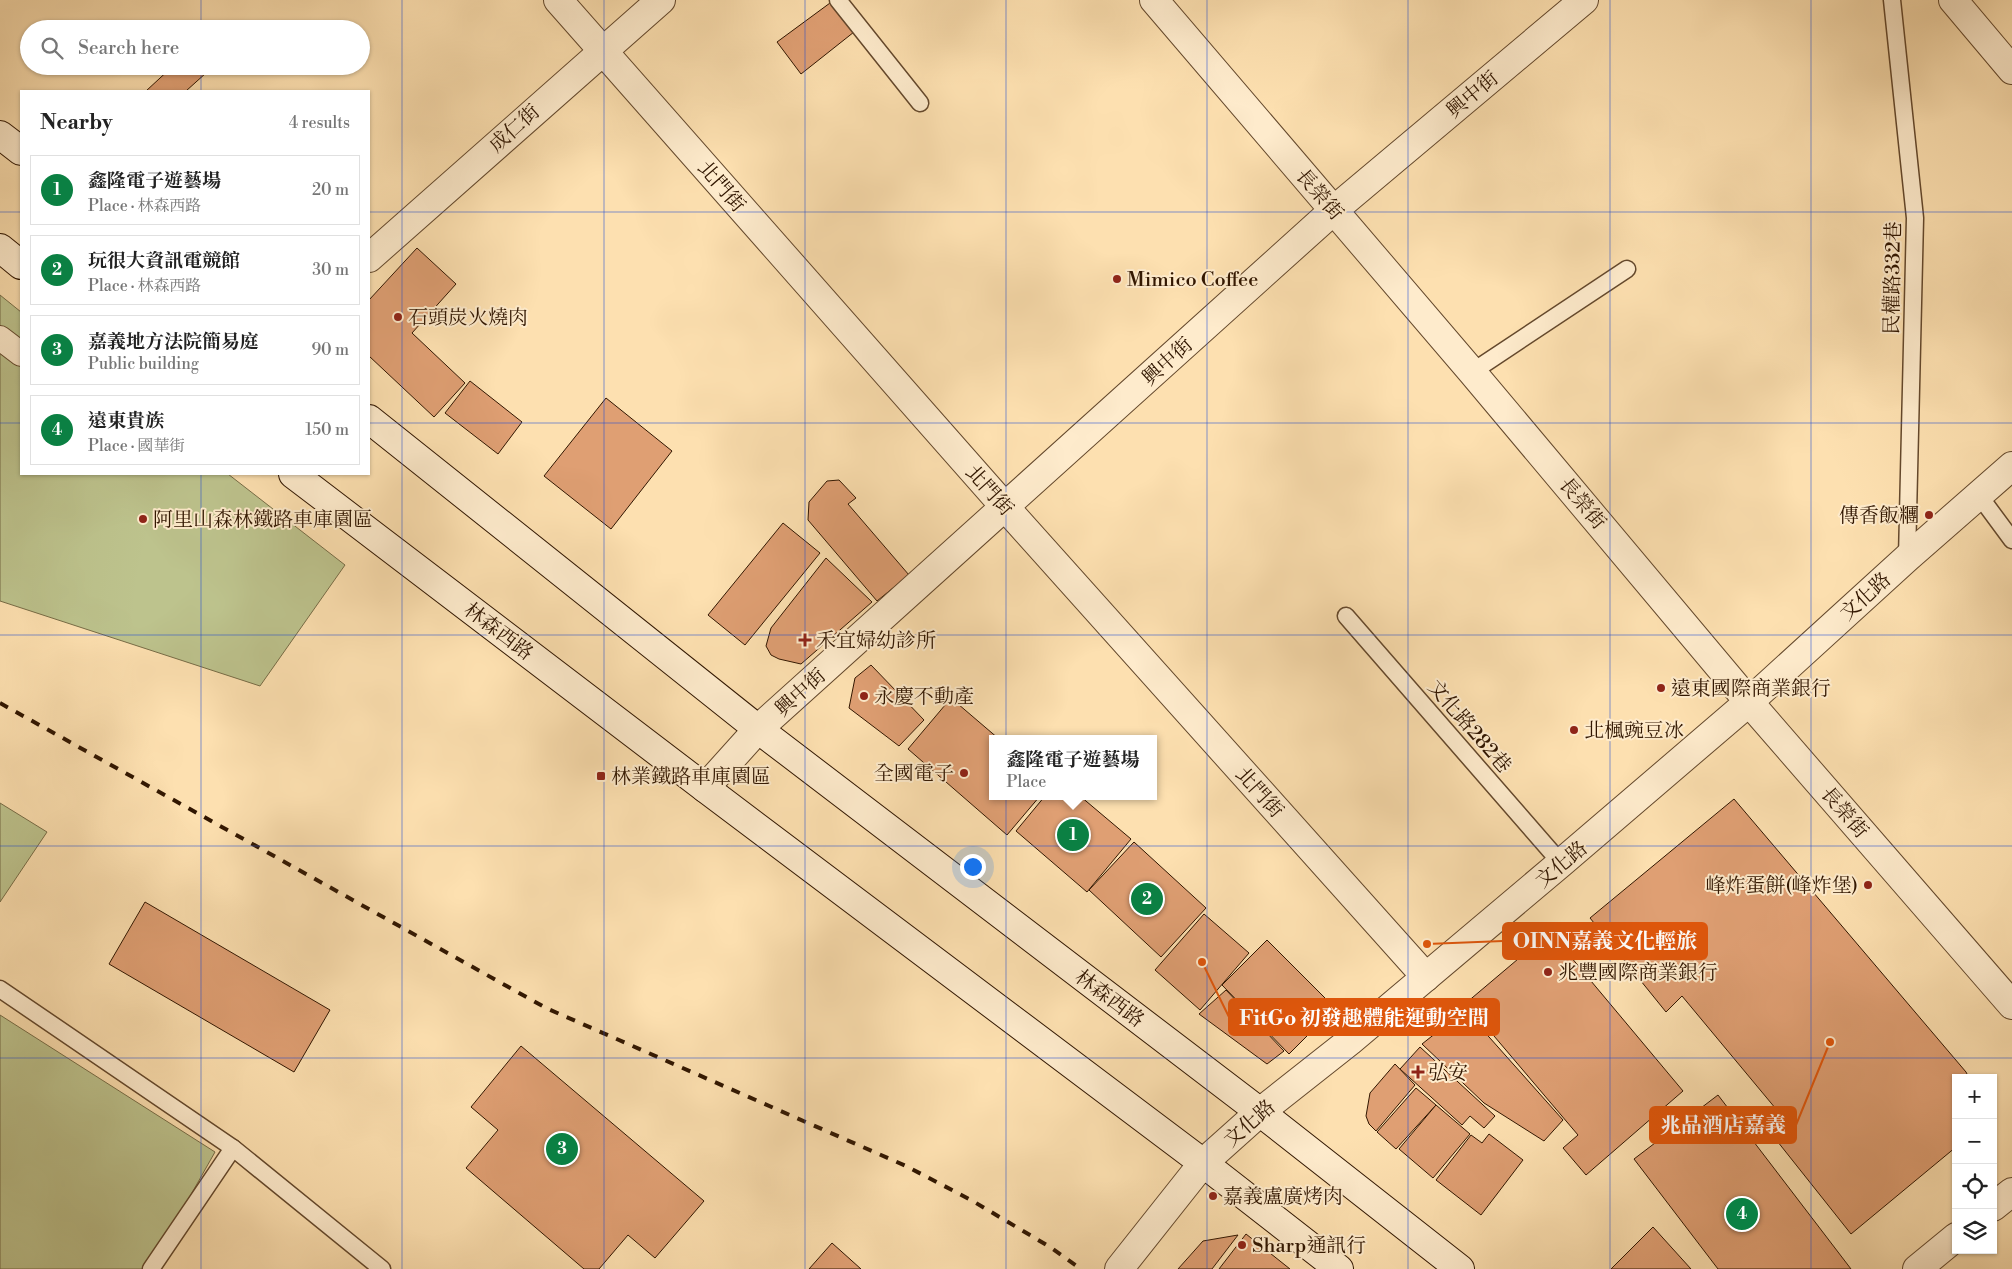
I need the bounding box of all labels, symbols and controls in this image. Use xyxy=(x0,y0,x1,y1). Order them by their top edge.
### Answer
search box xyxy=(20,20,370,75)
icon: search xyxy=(38,34,66,62)
text: Search here xyxy=(78,36,179,60)
street label: 興中街 xyxy=(1442,66,1504,124)
street label: 成仁街 xyxy=(484,100,546,158)
text: Nearby xyxy=(40,110,113,136)
text: 4 results xyxy=(289,113,350,133)
street label: 北門街 xyxy=(692,156,750,218)
street label: 長榮街 xyxy=(1290,164,1348,226)
text: 鑫隆電子遊藝場 xyxy=(88,169,221,193)
text: 1 xyxy=(53,180,61,200)
text: 20 m xyxy=(312,180,349,200)
text: Place · 林森西路 xyxy=(88,196,201,216)
street label: 民權路332巷 xyxy=(1880,221,1907,335)
text: 玩很大資訊電競館 xyxy=(88,249,240,273)
text: 2 xyxy=(52,260,62,280)
text: 30 m xyxy=(312,260,349,280)
place label: Mimico Coffee xyxy=(1127,268,1258,293)
marker: Mimico Coffee xyxy=(1111,273,1123,285)
text: Place · 林森西路 xyxy=(88,276,201,296)
place label: 石頭炭火燒肉 xyxy=(408,306,528,331)
marker: 石頭炭火燒肉 xyxy=(392,311,404,323)
text: 嘉義地方法院簡易庭 xyxy=(88,330,259,354)
street label: 興中街 xyxy=(1137,333,1199,391)
text: 3 xyxy=(52,340,62,360)
text: 90 m xyxy=(311,340,349,360)
text: Public building xyxy=(88,354,199,374)
text: 遠東貴族 xyxy=(88,409,164,433)
text: 4 xyxy=(52,420,62,440)
text: 150 m xyxy=(305,420,349,440)
text: Place · 國華街 xyxy=(88,436,185,456)
street label: 北門街 xyxy=(960,460,1018,522)
street label: 長榮街 xyxy=(1553,473,1611,535)
place label: 傳香飯糰 xyxy=(1839,504,1919,529)
place label: 阿里山森林鐵路車庫園區 xyxy=(153,508,373,533)
marker: 傳香飯糰 xyxy=(1923,509,1935,521)
marker: 阿里山森林鐵路車庫園區 xyxy=(137,513,149,525)
street label: 文化路 xyxy=(1835,568,1897,626)
street label: 林森西路 xyxy=(459,598,538,666)
place label: 禾宜婦幼診所 xyxy=(816,629,936,654)
marker: 禾宜婦幼診所 xyxy=(798,633,812,647)
street label: 興中街 xyxy=(770,664,832,722)
street label: 文化路282巷 xyxy=(1422,675,1516,779)
place label: 遠東國際商業銀行 xyxy=(1671,677,1831,702)
marker: 遠東國際商業銀行 xyxy=(1655,682,1667,694)
place label: 永慶不動產 xyxy=(874,685,974,710)
marker: 永慶不動產 xyxy=(858,690,870,702)
place label: 北楓豌豆冰 xyxy=(1584,719,1684,744)
marker: 北楓豌豆冰 xyxy=(1568,724,1580,736)
popup xyxy=(989,735,1157,800)
text: 鑫隆電子遊藝場 xyxy=(1006,748,1140,772)
place label: 全國電子 xyxy=(874,762,954,787)
street label: 北門街 xyxy=(1230,762,1288,824)
place label: 林業鐵路車庫園區 xyxy=(611,765,771,790)
marker: 全國電子 xyxy=(958,767,970,779)
marker: 林業鐵路車庫園區 xyxy=(595,770,607,782)
text: Place xyxy=(1006,772,1046,792)
street label: 長榮街 xyxy=(1815,782,1873,844)
pin: 1 xyxy=(1057,816,1089,854)
street label: 文化路 xyxy=(1531,836,1593,894)
your location xyxy=(960,854,986,880)
place label: 峰炸蛋餅(峰炸堡) xyxy=(1706,874,1858,899)
marker: 峰炸蛋餅(峰炸堡) xyxy=(1862,879,1874,891)
pin: 2 xyxy=(1131,880,1163,918)
callout: OINN嘉義文化輕旅 xyxy=(1503,923,1707,959)
text: OINN嘉義文化輕旅 xyxy=(1513,929,1697,955)
place label: 兆豐國際商業銀行 xyxy=(1558,961,1718,986)
street label: 林森西路 xyxy=(1070,965,1149,1033)
marker: 兆豐國際商業銀行 xyxy=(1542,966,1554,978)
callout: FitGo 初發趣體能運動空間 xyxy=(1229,999,1499,1035)
text: FitGo 初發趣體能運動空間 xyxy=(1239,1006,1489,1032)
place label: 弘安 xyxy=(1428,1061,1468,1086)
marker: 弘安 xyxy=(1412,1066,1424,1078)
map controls xyxy=(1952,1074,1997,1254)
button: + xyxy=(1952,1074,1997,1119)
street label: 文化路 xyxy=(1219,1095,1281,1153)
callout: 兆品酒店嘉義 xyxy=(1650,1107,1796,1143)
text: 兆品酒店嘉義 xyxy=(1660,1113,1786,1139)
button: − xyxy=(1952,1119,1997,1164)
pin: 3 xyxy=(546,1130,578,1168)
button: locate xyxy=(1952,1164,1997,1209)
place label: 嘉義盧廣烤肉 xyxy=(1223,1185,1343,1210)
marker: 嘉義盧廣烤肉 xyxy=(1207,1190,1219,1202)
pin: 4 xyxy=(1726,1195,1758,1233)
button: layers xyxy=(1952,1209,1997,1254)
place label: Sharp通訊行 xyxy=(1252,1234,1366,1259)
marker: Sharp通訊行 xyxy=(1236,1239,1248,1251)

